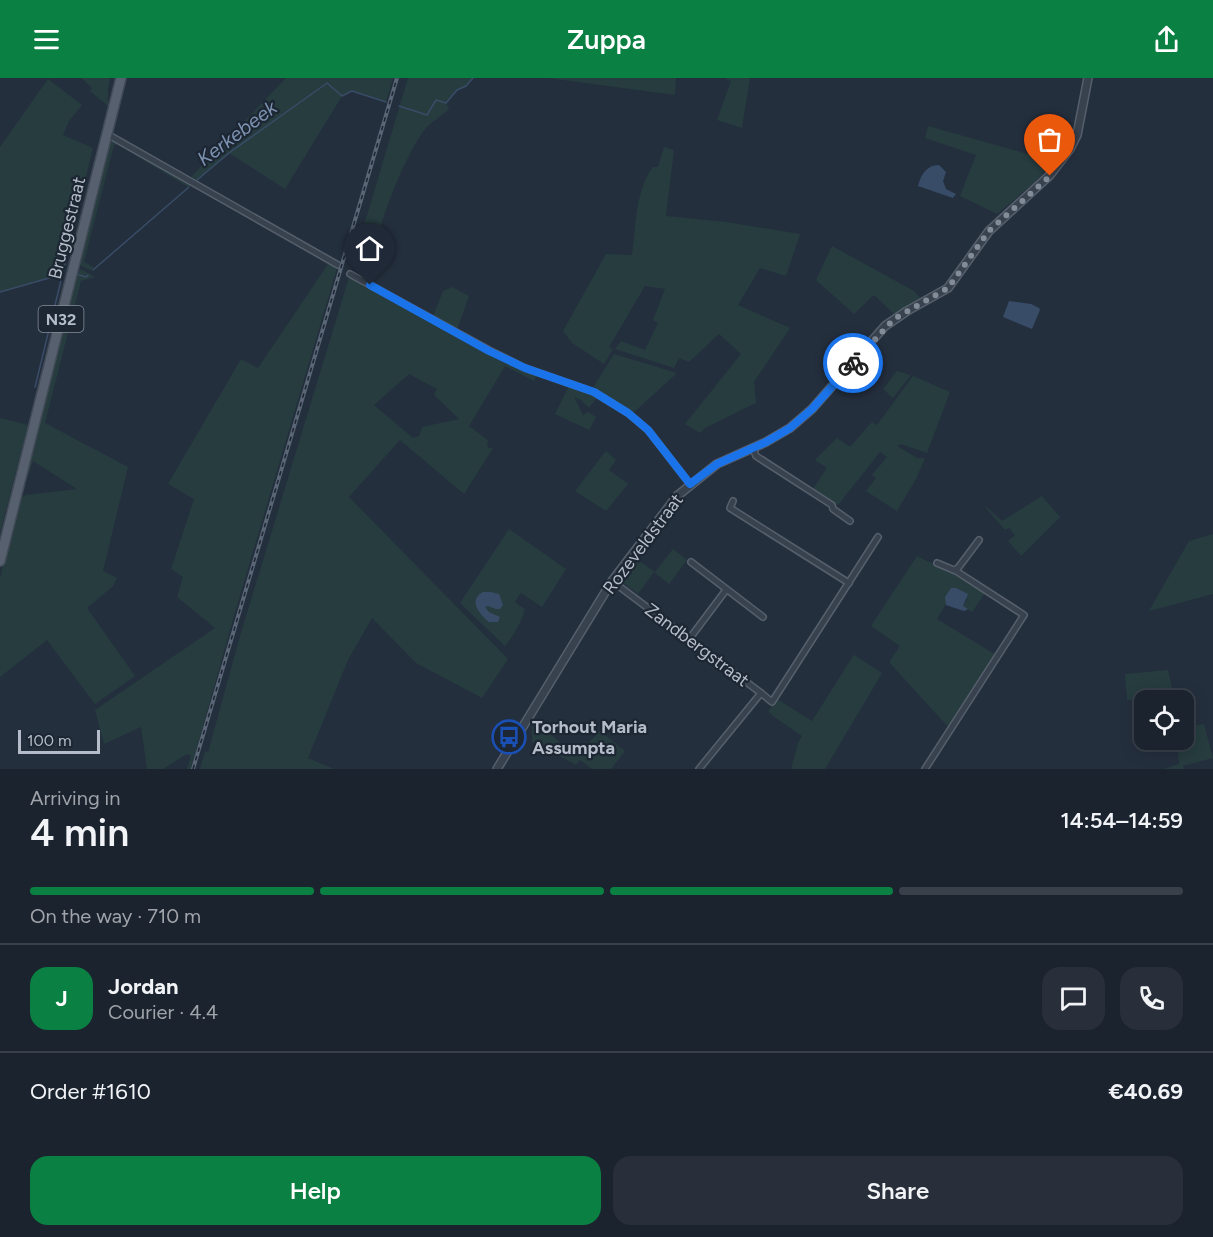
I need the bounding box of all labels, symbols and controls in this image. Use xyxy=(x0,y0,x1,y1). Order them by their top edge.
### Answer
icon: menu xyxy=(30,23,63,56)
text: Zuppa xyxy=(567,23,646,56)
icon: share xyxy=(1150,23,1183,56)
water label: Kerkebeek xyxy=(192,94,283,171)
pin xyxy=(1024,114,1075,176)
icon: bag xyxy=(1033,123,1066,156)
street label: Bruggestraat xyxy=(44,174,90,281)
pin xyxy=(344,223,395,285)
icon: home xyxy=(353,232,386,265)
road number: N32 xyxy=(38,306,84,332)
courier xyxy=(823,333,883,393)
icon: bike xyxy=(837,347,870,380)
street label: Rozeveldstraat xyxy=(598,489,688,599)
street label: Zandbergstraat xyxy=(641,599,754,691)
map controls xyxy=(1134,690,1194,750)
button: locate xyxy=(1134,690,1194,750)
place label: Torhout Maria Assumpta xyxy=(532,716,647,759)
bus stop icon: Torhout Maria Assumpta xyxy=(491,719,527,755)
scale bar xyxy=(18,727,100,754)
text: 100 m xyxy=(27,731,72,750)
text: Arriving in xyxy=(30,786,120,810)
text: 14:54–14:59 xyxy=(1061,807,1183,834)
text: 4 min xyxy=(30,809,129,856)
text: On the way · 710 m xyxy=(30,904,201,928)
button: chat xyxy=(1042,967,1105,1030)
button: phone xyxy=(1120,967,1183,1030)
text: Jordan xyxy=(108,973,179,1000)
text: J xyxy=(55,985,68,1012)
text: Courier · 4.4 xyxy=(108,1000,218,1024)
text: Order #1610 xyxy=(30,1078,151,1105)
text: €40.69 xyxy=(1109,1078,1183,1105)
button: Help xyxy=(30,1156,601,1225)
button: Share xyxy=(613,1156,1183,1225)

